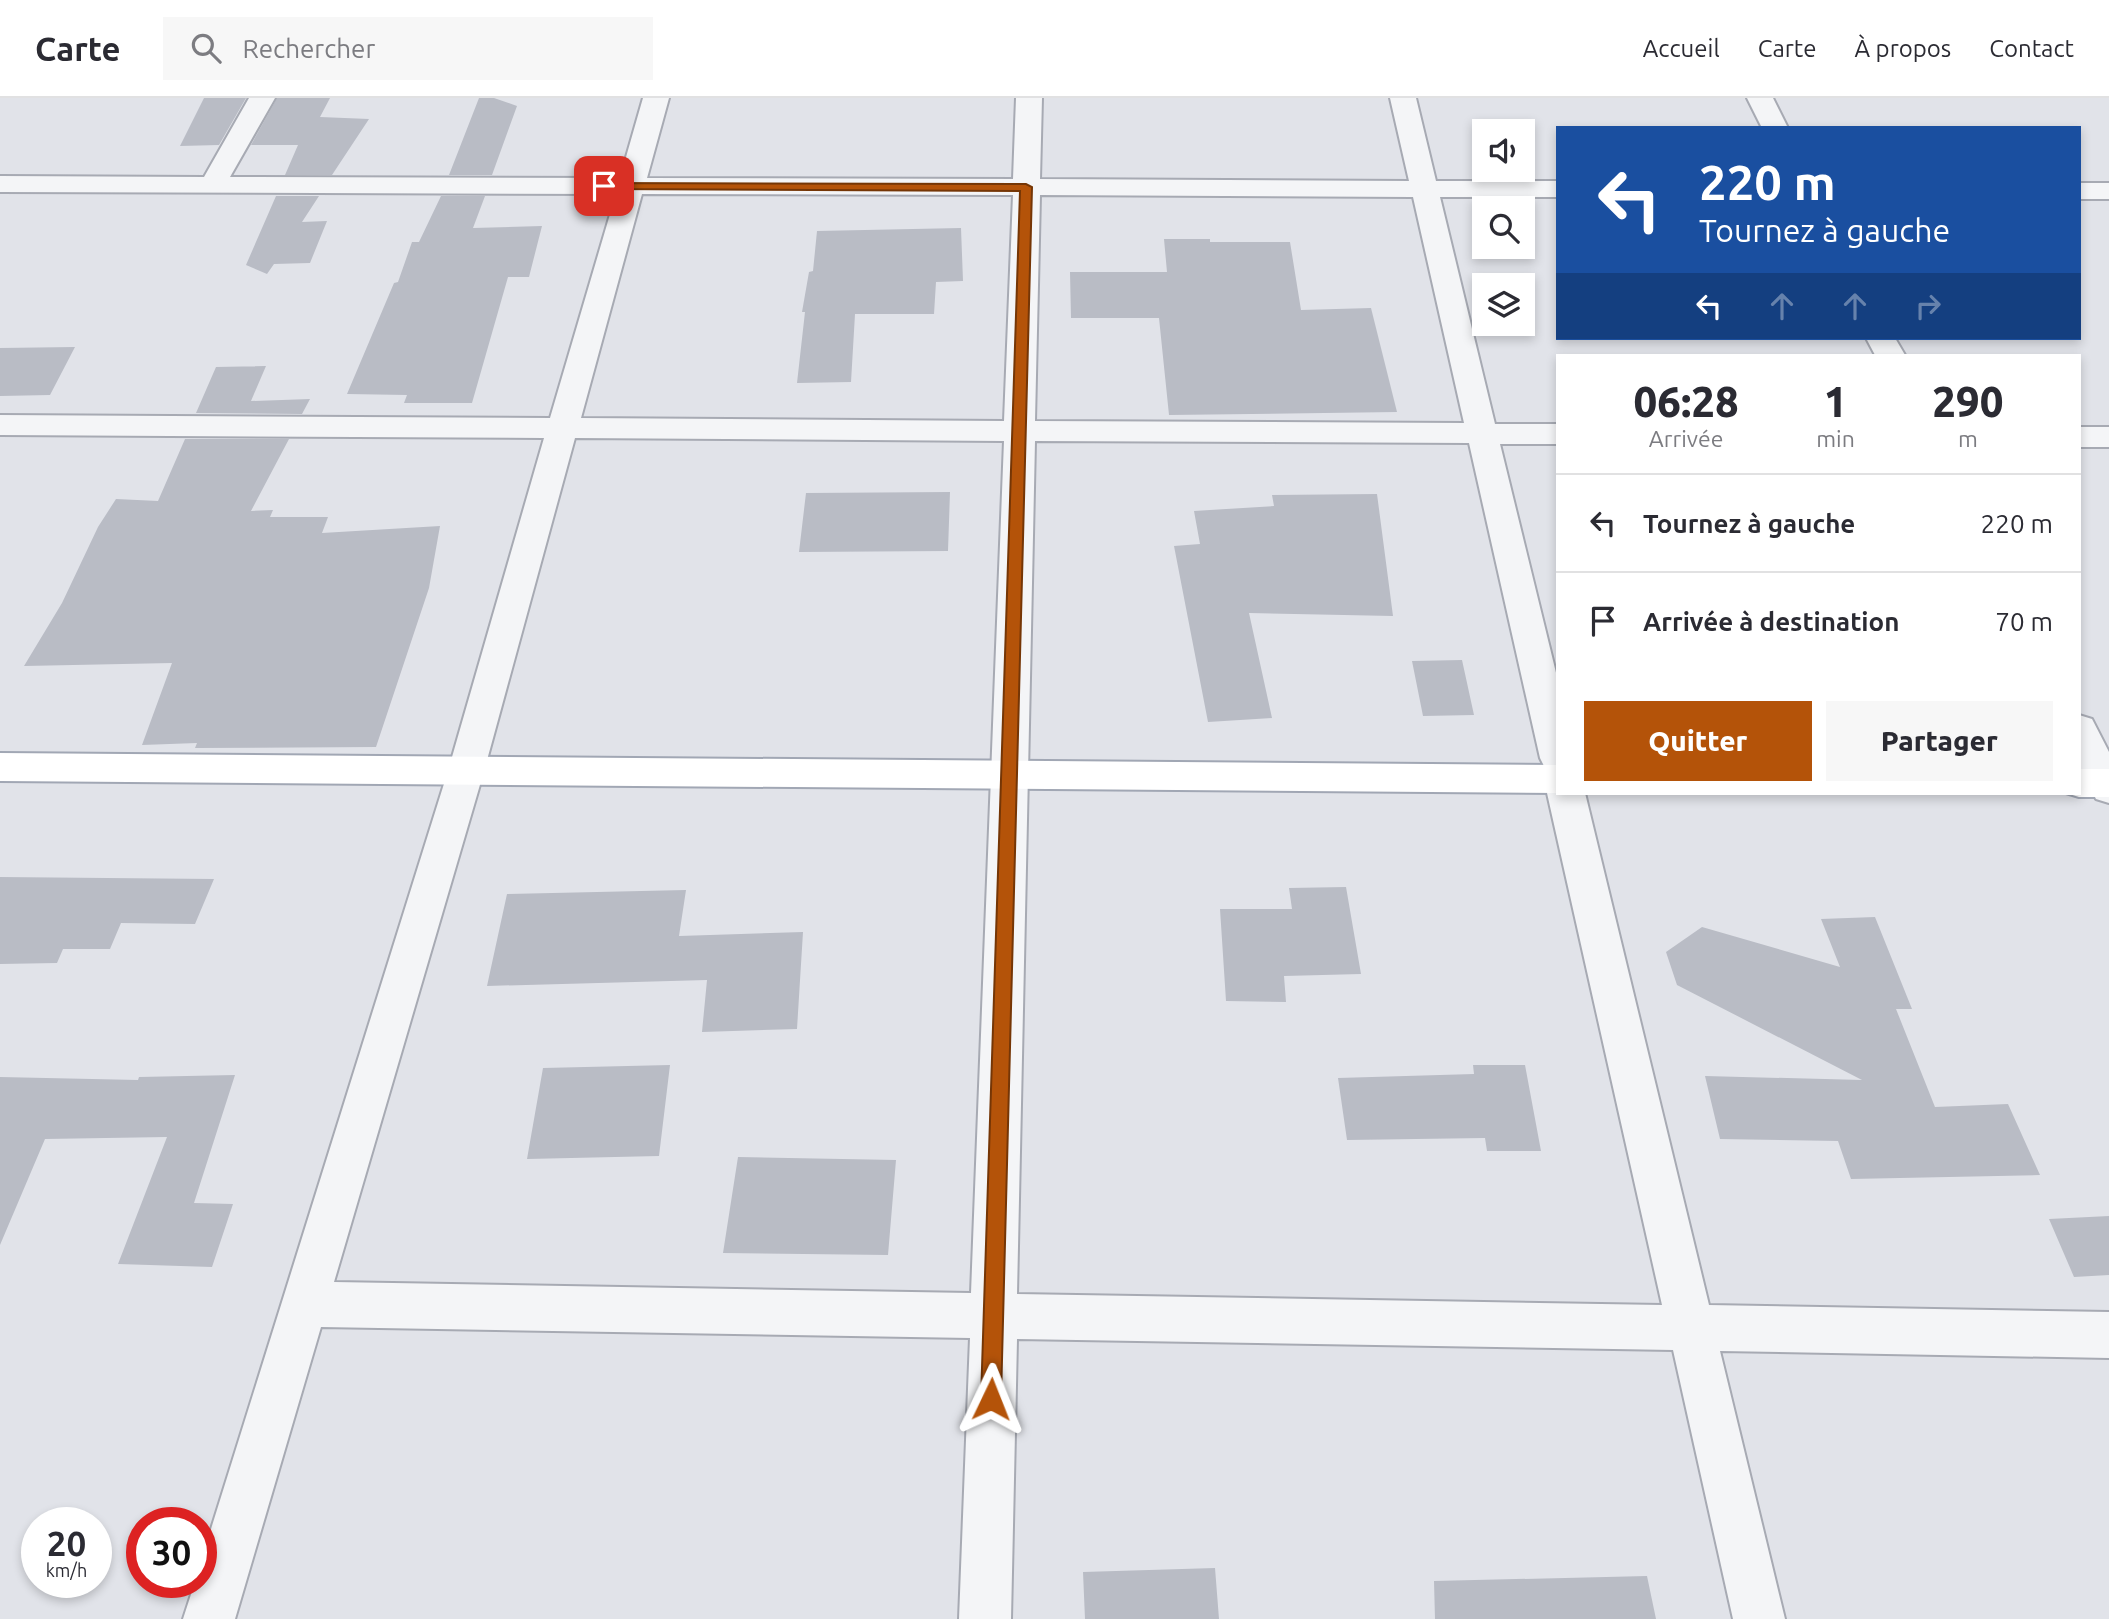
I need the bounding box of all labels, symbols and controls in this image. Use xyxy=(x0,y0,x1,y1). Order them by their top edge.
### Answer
search box xyxy=(163,17,653,80)
icon: search xyxy=(187,29,225,67)
text: Carte xyxy=(35,30,121,67)
text: Rechercher xyxy=(243,34,375,63)
text: Accueil xyxy=(1643,35,1720,62)
text: Carte xyxy=(1758,35,1817,62)
text: À propos xyxy=(1855,35,1951,62)
text: Contact xyxy=(1989,35,2074,62)
map controls xyxy=(1472,119,1535,336)
button: sound xyxy=(1472,119,1535,182)
icon: left xyxy=(1584,154,1675,245)
text: 220 m xyxy=(1699,154,1836,209)
pin xyxy=(574,156,634,216)
icon: arrive xyxy=(585,167,623,205)
button: search xyxy=(1472,196,1535,259)
text: Tournez à gauche xyxy=(1699,212,1950,248)
button: layers xyxy=(1472,273,1535,336)
icon: left xyxy=(1690,287,1728,325)
icon: ahead xyxy=(1763,287,1801,325)
icon: ahead xyxy=(1836,287,1874,325)
icon: right xyxy=(1909,287,1947,325)
text: 06:28 xyxy=(1634,378,1739,425)
text: 1 xyxy=(1824,378,1847,425)
text: 290 xyxy=(1932,378,2003,425)
text: Arrivée xyxy=(1649,426,1723,451)
text: min xyxy=(1816,426,1855,451)
text: m xyxy=(1958,426,1978,451)
icon: left xyxy=(1584,504,1622,542)
text: Tournez à gauche xyxy=(1643,509,1855,538)
text: 220 m xyxy=(1981,509,2053,538)
icon: arrive xyxy=(1584,602,1622,640)
text: Arrivée à destination xyxy=(1643,607,1899,636)
text: 70 m xyxy=(1995,607,2053,636)
button: Quitter xyxy=(1584,701,1812,781)
button: Partager xyxy=(1826,701,2053,781)
position arrow xyxy=(954,1362,1028,1436)
speed limit sign: 30 xyxy=(126,1507,217,1598)
text: 20 xyxy=(47,1523,86,1563)
text: km/h xyxy=(46,1560,87,1580)

